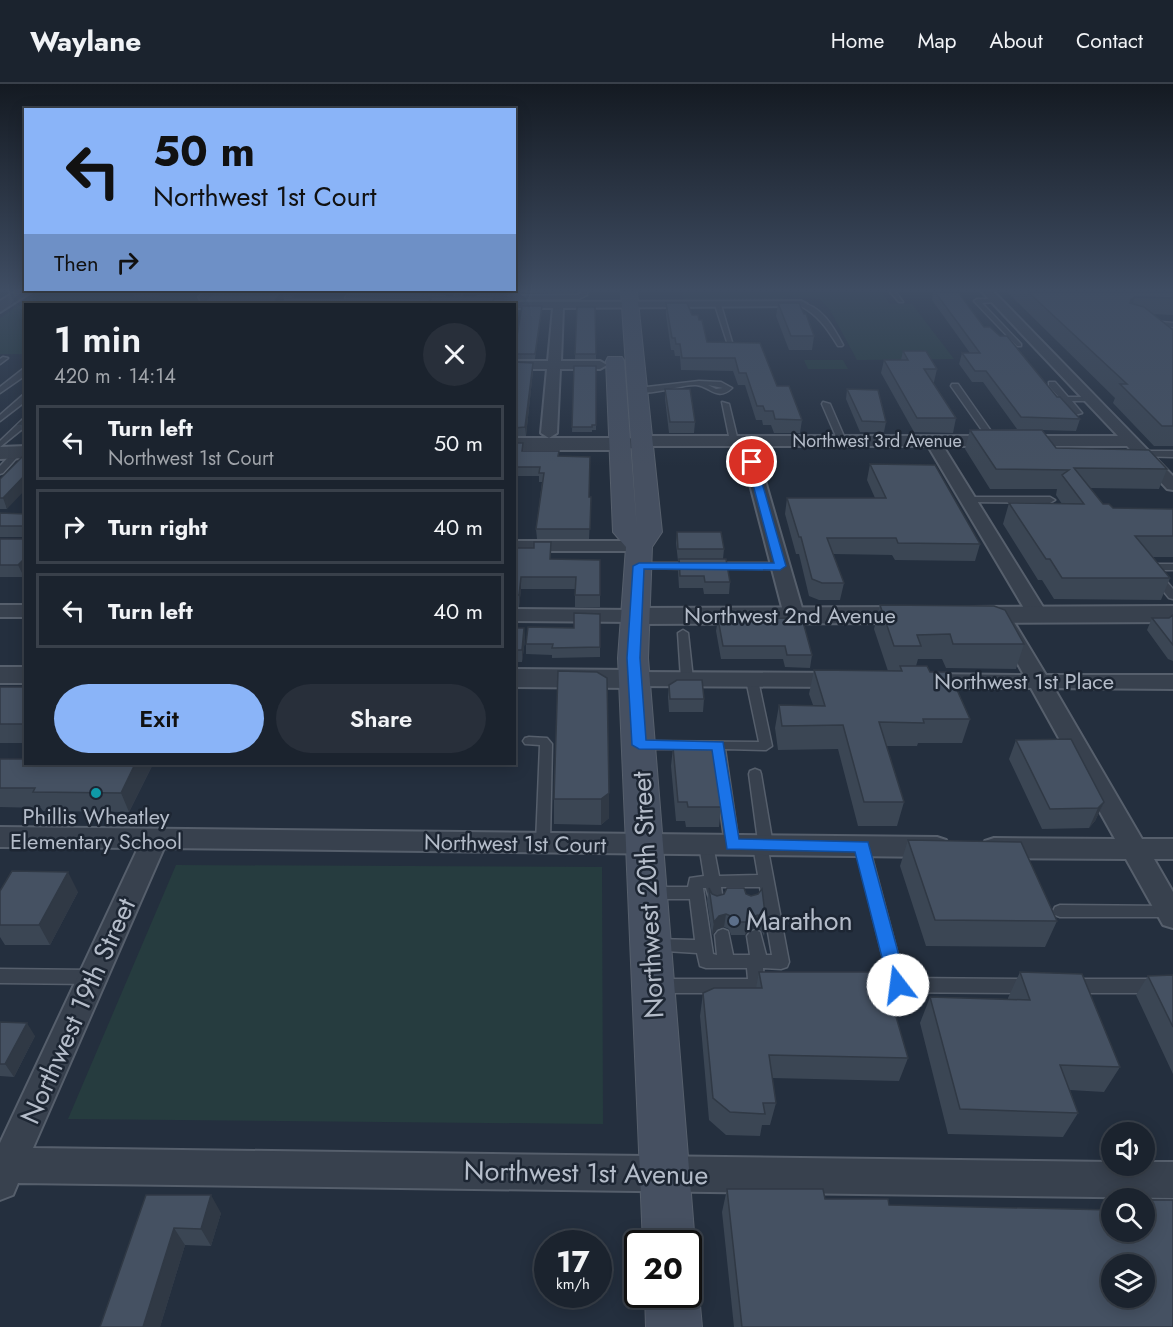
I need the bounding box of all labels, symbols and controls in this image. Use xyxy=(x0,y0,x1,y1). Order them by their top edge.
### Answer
text: Waylane xyxy=(30,21,141,62)
text: Home xyxy=(831,26,884,56)
text: Map xyxy=(917,26,957,56)
text: About xyxy=(990,26,1043,56)
text: Contact xyxy=(1076,26,1143,56)
text: 50 m xyxy=(153,121,255,182)
icon: left xyxy=(54,132,132,210)
text: Northwest 1st Court xyxy=(153,177,377,216)
icon: right xyxy=(111,246,144,279)
text: Then xyxy=(54,247,99,279)
text: 1 min xyxy=(54,313,141,365)
button: close xyxy=(423,323,486,386)
text: 420 m · 14:14 xyxy=(54,362,176,391)
text: Turn left xyxy=(108,412,193,444)
icon: left xyxy=(57,426,90,459)
text: 50 m xyxy=(434,427,483,459)
street label: Northwest 3rd Avenue xyxy=(792,428,962,454)
pin xyxy=(726,436,777,487)
text: Northwest 1st Court xyxy=(108,444,274,473)
icon: arrive xyxy=(735,445,768,478)
icon: right xyxy=(57,510,90,543)
text: Turn right xyxy=(108,511,208,543)
text: 40 m xyxy=(433,511,483,543)
icon: left xyxy=(57,594,90,627)
text: Turn left xyxy=(108,595,193,627)
text: 40 m xyxy=(433,595,483,627)
street label: Northwest 2nd Avenue xyxy=(684,599,896,631)
street label: Northwest 1st Place xyxy=(934,665,1114,697)
button: Exit xyxy=(54,684,264,753)
button: Share xyxy=(276,684,486,753)
street label: Northwest 20th Street xyxy=(622,770,673,1020)
marker: Phillis Wheatley Elementary School xyxy=(89,786,103,800)
place label: Phillis Wheatley Elementary School xyxy=(10,800,182,857)
street label: Northwest 1st Court xyxy=(424,825,607,861)
street label: Northwest 19th Street xyxy=(10,891,145,1130)
place label: Marathon xyxy=(746,901,853,940)
marker: Marathon xyxy=(727,914,741,928)
position arrow xyxy=(866,953,930,1017)
map controls xyxy=(1101,1122,1155,1308)
button: sound xyxy=(1101,1122,1155,1176)
street label: Northwest 1st Avenue xyxy=(463,1151,709,1194)
button: search xyxy=(1101,1188,1155,1242)
speed limit sign: 20 xyxy=(624,1230,702,1308)
text: 17 xyxy=(556,1240,590,1283)
button: layers xyxy=(1101,1254,1155,1308)
text: km/h xyxy=(556,1273,590,1295)

